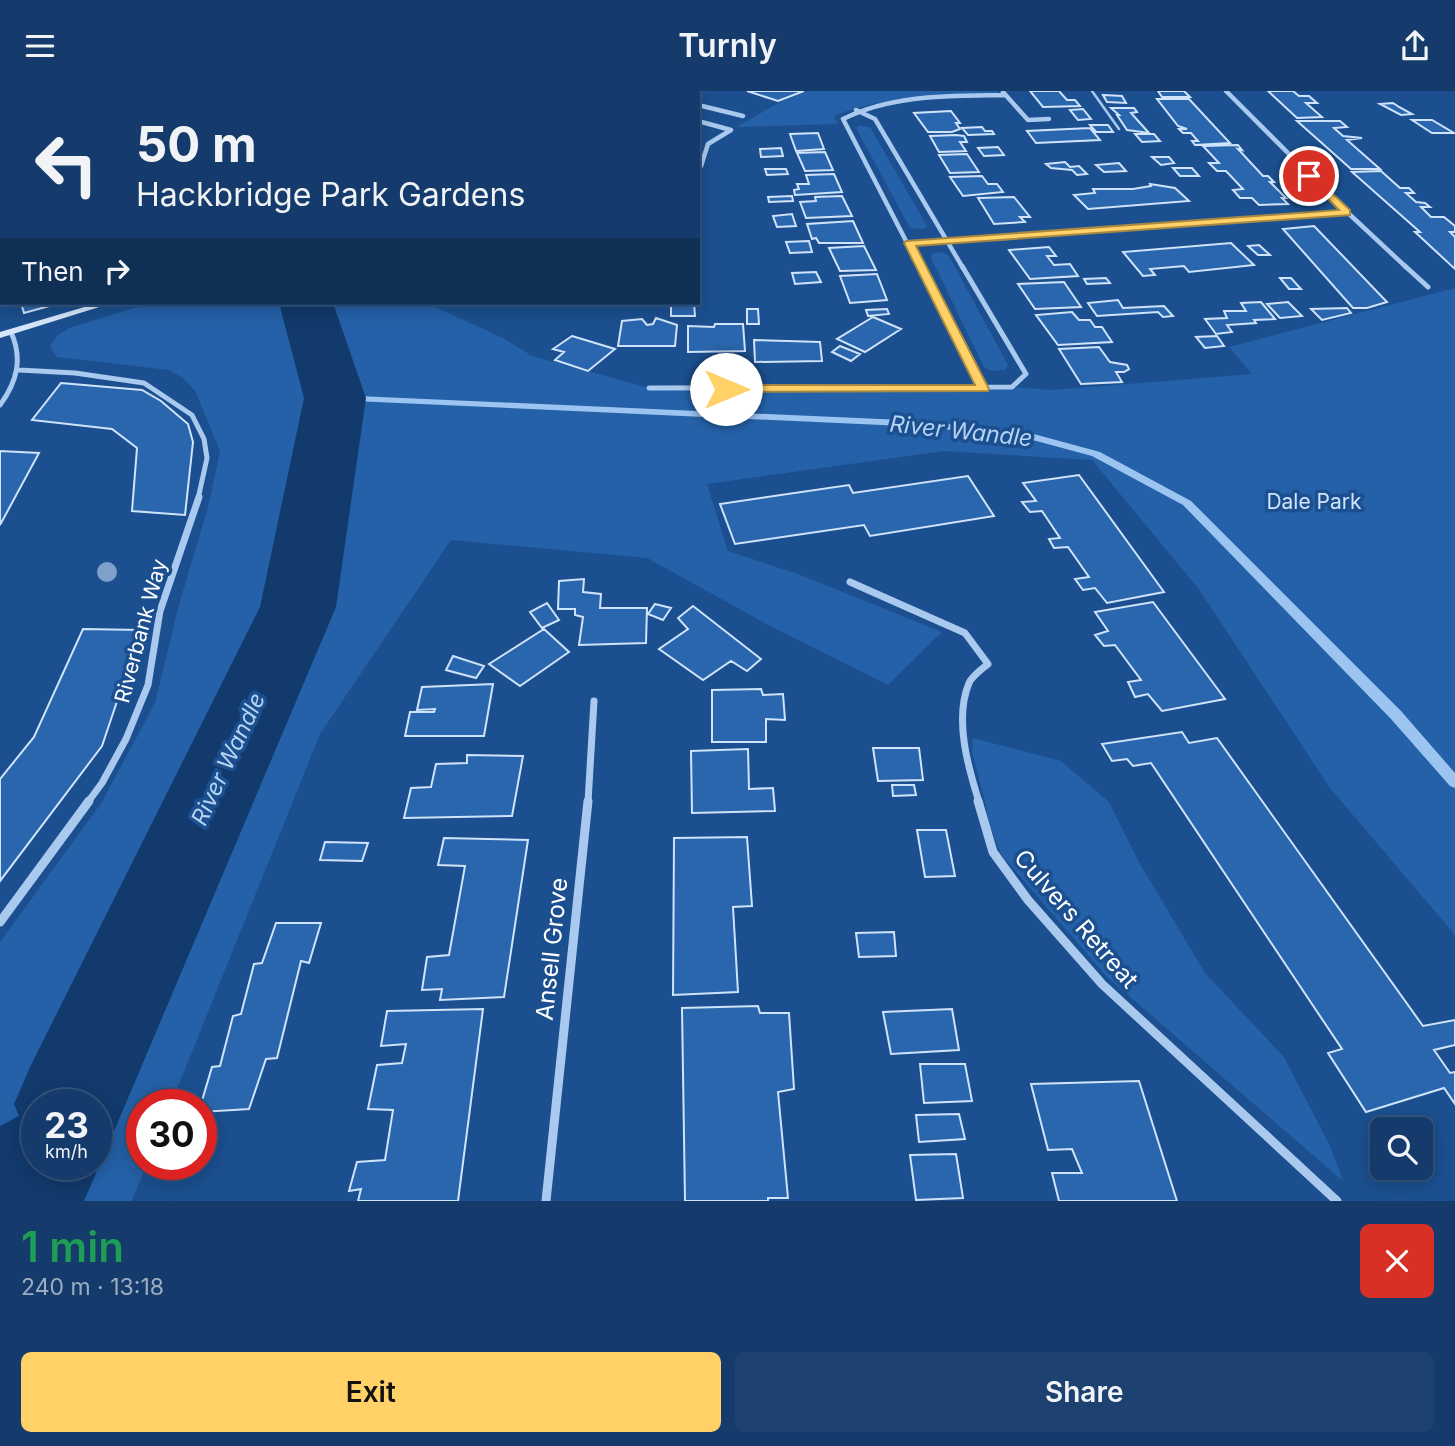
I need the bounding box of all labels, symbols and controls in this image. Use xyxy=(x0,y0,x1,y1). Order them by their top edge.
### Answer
text: Turnly xyxy=(678,26,777,65)
icon: menu xyxy=(21,27,59,65)
icon: share xyxy=(1396,27,1434,65)
text: 50 m xyxy=(136,115,257,174)
icon: left xyxy=(21,119,112,210)
pin xyxy=(1279,146,1339,206)
icon: arrive xyxy=(1290,157,1328,195)
text: Hackbridge Park Gardens xyxy=(136,175,525,214)
icon: right xyxy=(98,252,136,290)
text: Then xyxy=(21,256,84,287)
position arrow xyxy=(689,352,763,426)
water label: River Wandle xyxy=(888,410,1034,452)
park label: Dale Park xyxy=(1266,489,1362,514)
street label: Riverbank Way xyxy=(109,556,172,706)
water label: River Wandle xyxy=(185,688,271,830)
street label: Culvers Retreat xyxy=(1008,843,1145,994)
street label: Ansell Grove xyxy=(530,876,573,1022)
speed limit sign: 30 xyxy=(126,1089,217,1180)
text: 23 xyxy=(44,1104,89,1146)
map controls xyxy=(1370,1117,1433,1180)
button: search xyxy=(1370,1117,1433,1180)
text: km/h xyxy=(45,1141,88,1162)
text: 1 min xyxy=(21,1221,124,1272)
button: close xyxy=(1360,1224,1434,1298)
text: 240 m · 13:18 xyxy=(21,1273,164,1301)
button: Exit xyxy=(21,1352,721,1432)
button: Share xyxy=(735,1352,1434,1432)

